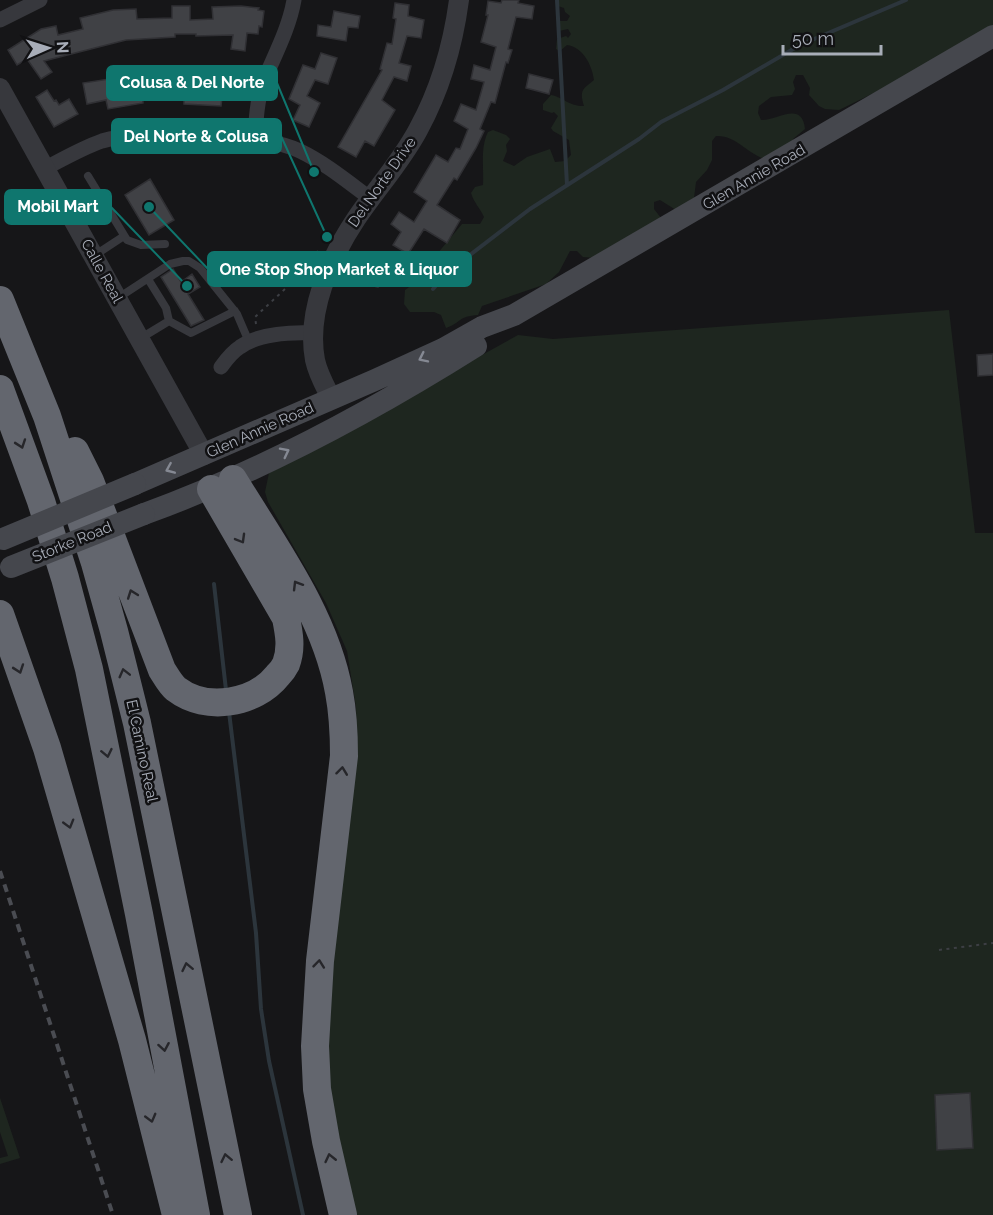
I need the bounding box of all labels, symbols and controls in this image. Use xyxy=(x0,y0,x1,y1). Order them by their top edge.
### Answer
north arrow xyxy=(18,18,78,78)
scale bar xyxy=(783,18,880,56)
text: 50 m xyxy=(792,28,834,49)
text: N xyxy=(53,41,72,54)
callout: Colusa & Del Norte xyxy=(107,66,277,100)
text: Colusa & Del Norte xyxy=(120,73,265,92)
callout: Del Norte & Colusa xyxy=(112,119,281,153)
text: Del Norte & Colusa xyxy=(124,127,268,146)
street label: Del Norte Drive xyxy=(344,133,420,231)
street label: Glen Annie Road xyxy=(700,140,808,214)
callout: Mobil Mart xyxy=(5,190,111,224)
text: Mobil Mart xyxy=(17,197,99,216)
street label: Calle Real xyxy=(77,236,127,307)
callout: One Stop Shop Market & Liquor xyxy=(208,252,471,286)
text: One Stop Shop Market & Liquor xyxy=(219,260,459,279)
one-way arrow xyxy=(419,350,430,362)
street label: Glen Annie Road xyxy=(204,398,316,462)
one-way arrow xyxy=(13,438,26,449)
one-way arrow xyxy=(279,448,289,459)
one-way arrow xyxy=(165,462,176,474)
street label: Storke Road xyxy=(30,518,114,566)
one-way arrow xyxy=(234,533,245,543)
one-way arrow xyxy=(293,581,305,591)
one-way arrow xyxy=(127,589,140,600)
one-way arrow xyxy=(12,663,25,674)
one-way arrow xyxy=(119,669,132,679)
street label: El Camino Real xyxy=(122,698,162,805)
one-way arrow xyxy=(100,748,113,758)
one-way arrow xyxy=(336,766,348,775)
one-way arrow xyxy=(62,818,74,829)
one-way arrow xyxy=(313,960,325,969)
one-way arrow xyxy=(181,962,194,972)
one-way arrow xyxy=(157,1042,170,1052)
one-way arrow xyxy=(144,1112,157,1122)
one-way arrow xyxy=(220,1153,233,1163)
one-way arrow xyxy=(324,1153,337,1163)

